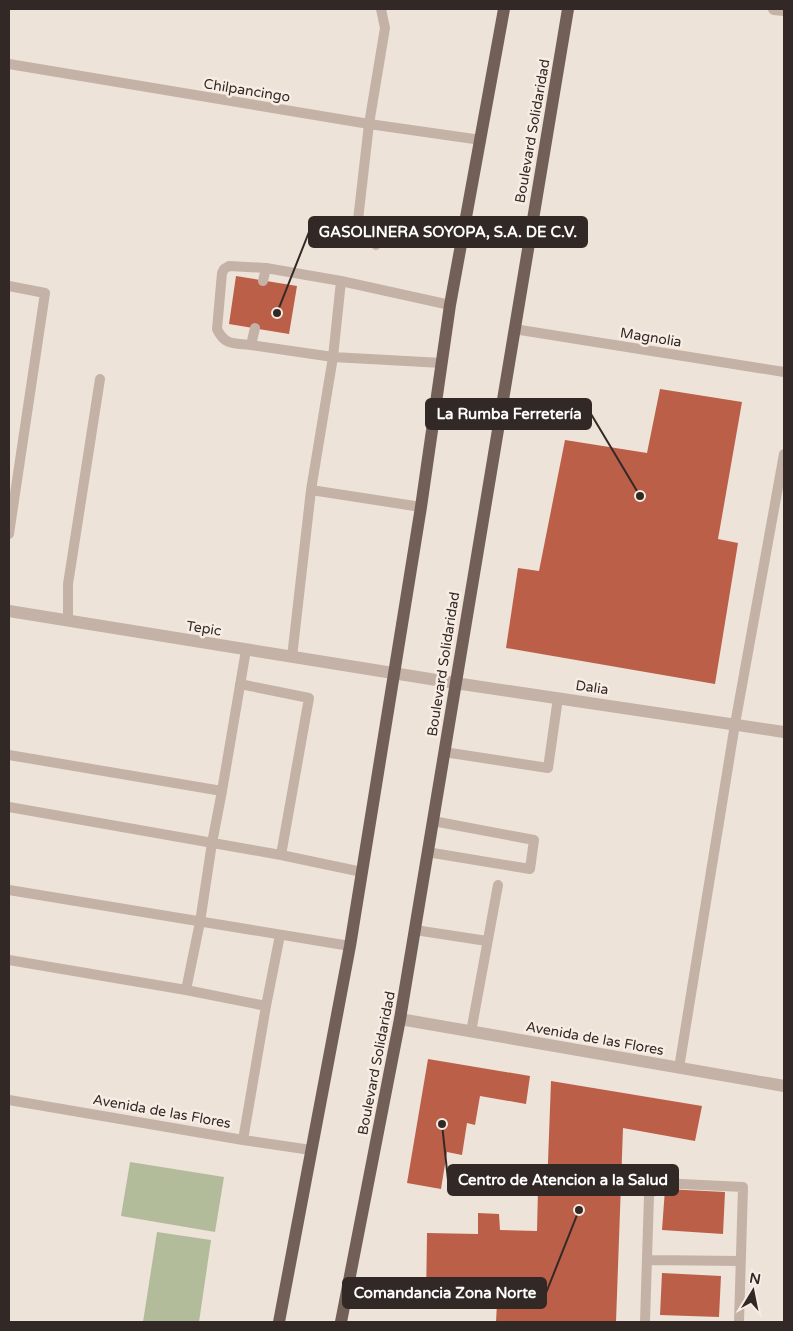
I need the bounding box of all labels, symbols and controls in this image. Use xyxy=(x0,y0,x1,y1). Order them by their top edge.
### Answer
street label: Boulevard Solidaridad xyxy=(511,58,554,204)
street label: Chilpancingo xyxy=(202,75,291,106)
callout: GASOLINERA SOYOPA, S.A. DE C.V. xyxy=(309,217,587,247)
text: GASOLINERA SOYOPA, S.A. DE C.V. xyxy=(319,223,577,241)
street label: Magnolia xyxy=(619,324,683,351)
callout: La Rumba Ferretería xyxy=(426,399,591,429)
text: La Rumba Ferretería xyxy=(436,405,582,423)
street label: Boulevard Solidaridad xyxy=(424,591,463,738)
street label: Tepic xyxy=(185,617,223,640)
street label: Dalia xyxy=(574,677,609,698)
street label: Boulevard Solidaridad xyxy=(354,990,399,1136)
street label: Avenida de las Flores xyxy=(525,1018,666,1059)
street label: Avenida de las Flores xyxy=(92,1091,233,1132)
callout: Centro de Atencion a la Salud xyxy=(448,1165,678,1195)
text: Centro de Atencion a la Salud xyxy=(458,1171,668,1189)
north arrow xyxy=(728,1266,778,1316)
text: N xyxy=(748,1269,762,1288)
callout: Comandancia Zona Norte xyxy=(343,1278,546,1308)
text: Comandancia Zona Norte xyxy=(354,1284,537,1302)

